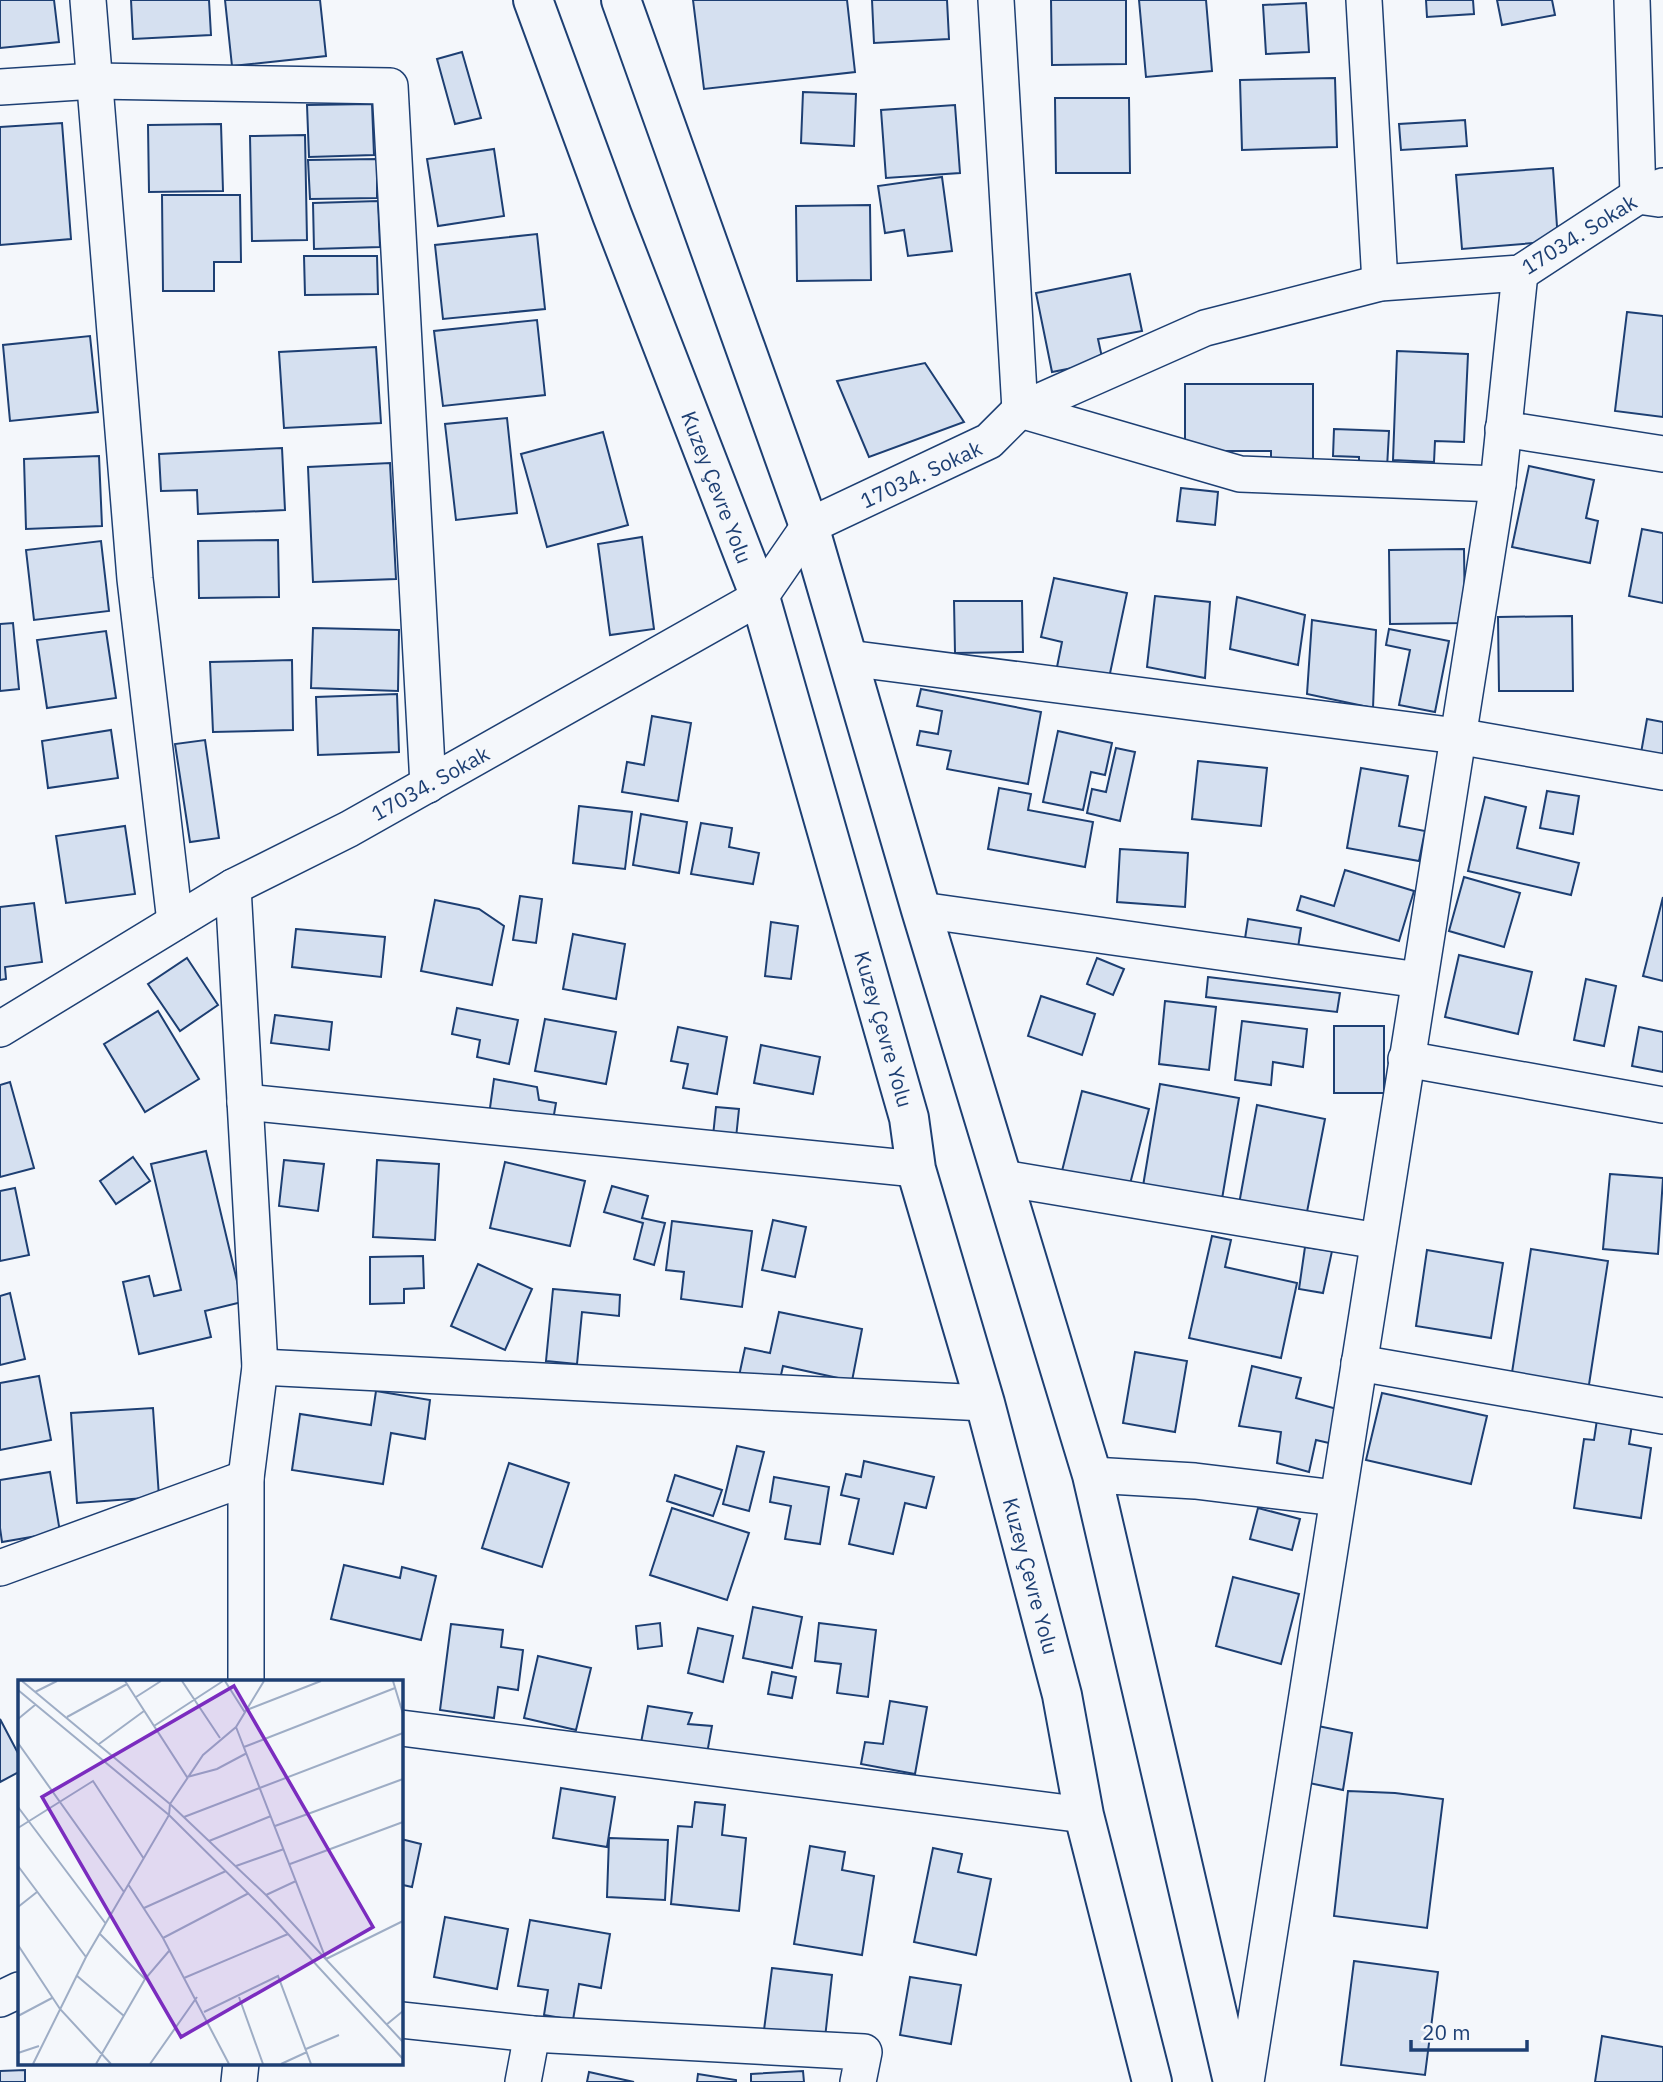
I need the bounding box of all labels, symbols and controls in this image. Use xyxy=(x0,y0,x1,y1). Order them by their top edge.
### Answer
street label: 17034. Sokak xyxy=(1516,187,1642,281)
street label: Kuzey Çevre Yolu xyxy=(675,407,759,567)
street label: 17034. Sokak xyxy=(856,434,986,514)
street label: 17034. Sokak xyxy=(366,739,494,827)
street label: Kuzey Çevre Yolu xyxy=(848,948,920,1110)
street label: Kuzey Çevre Yolu xyxy=(997,1495,1065,1657)
inset map xyxy=(18,1680,402,2064)
scale bar xyxy=(1411,2008,1526,2052)
text: 20 m xyxy=(1422,2018,1471,2046)

